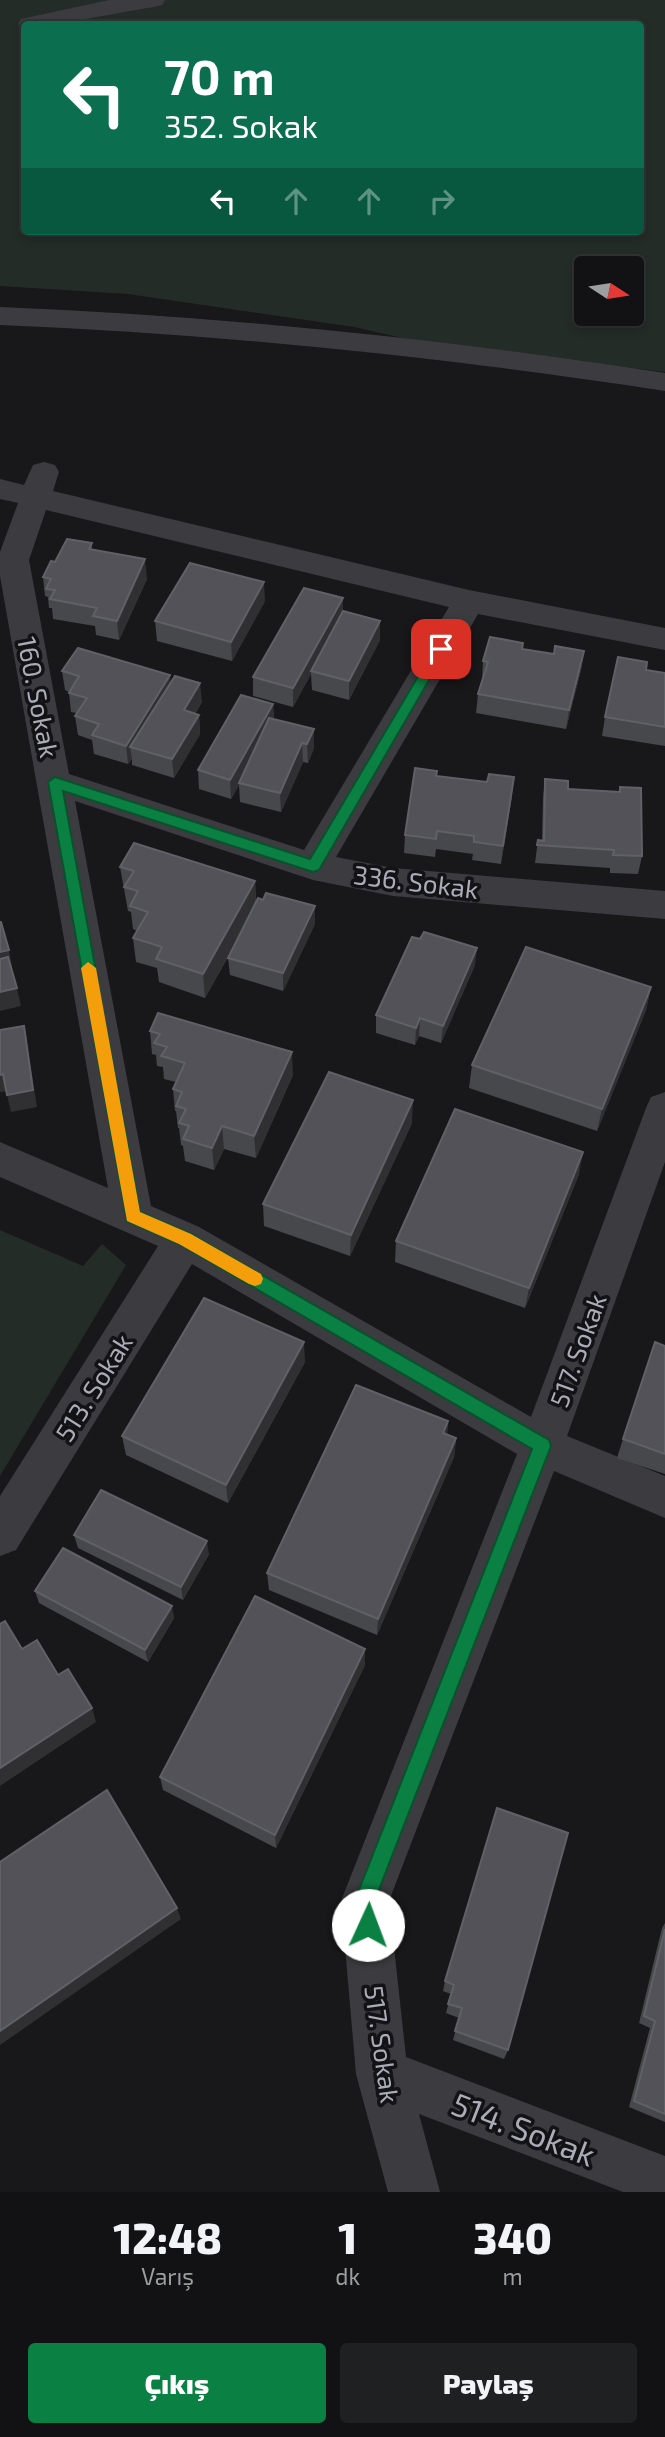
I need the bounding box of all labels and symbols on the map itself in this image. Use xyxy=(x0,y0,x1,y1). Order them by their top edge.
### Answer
north arrow xyxy=(574,256,644,326)
pin xyxy=(411,619,471,679)
street label: 160. Sokak xyxy=(12,634,66,760)
street label: 336. Sokak xyxy=(352,858,480,904)
street label: 517. Sokak xyxy=(542,1289,612,1411)
street label: 513. Sokak xyxy=(48,1328,138,1446)
position arrow xyxy=(331,1888,405,1962)
street label: 517. Sokak xyxy=(359,1983,407,2105)
street label: 514. Sokak xyxy=(447,2083,601,2173)

